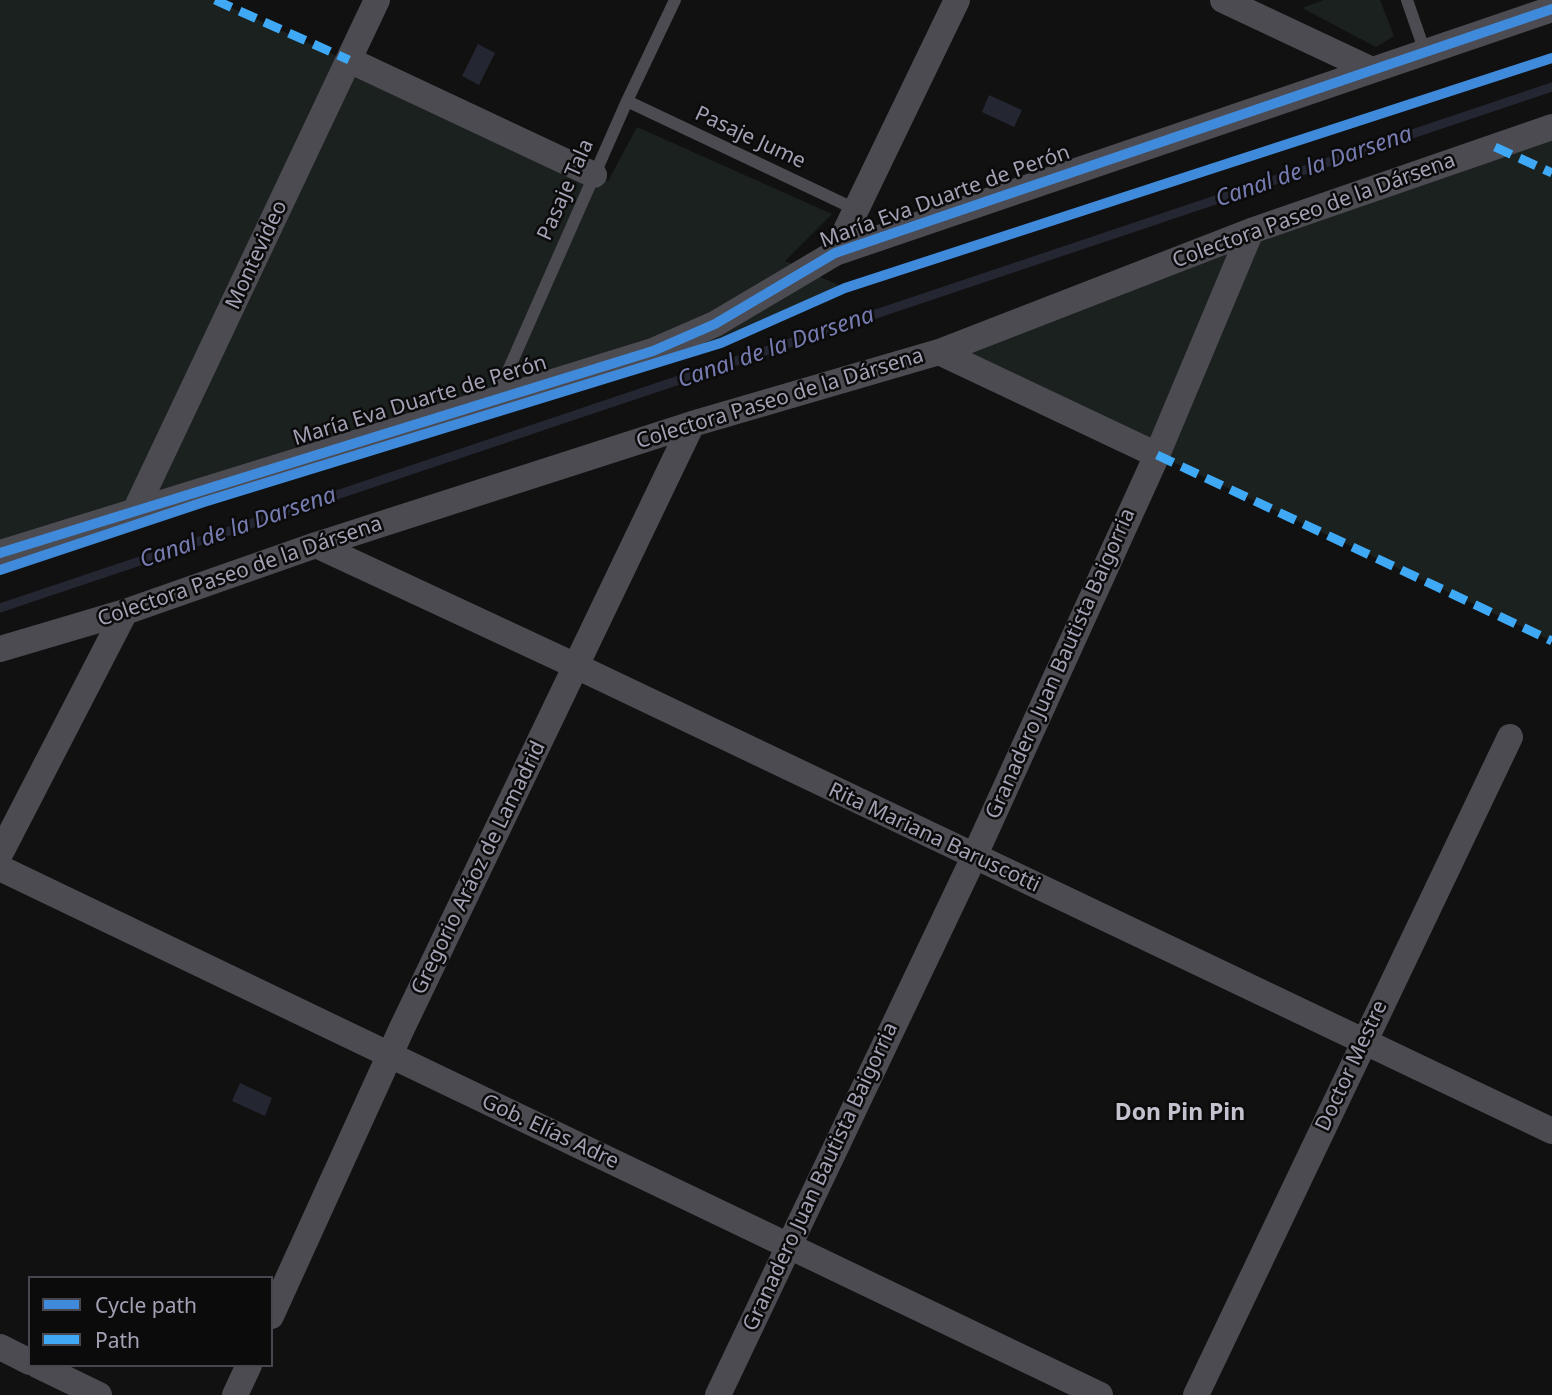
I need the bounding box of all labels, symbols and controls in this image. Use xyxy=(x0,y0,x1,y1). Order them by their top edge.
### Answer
street label: Pasaje Jume xyxy=(691,101,809,175)
water label: Canal de la Darsena xyxy=(1212,120,1416,214)
street label: Pasaje Tala xyxy=(533,136,599,244)
street label: María Eva Duarte de Perón xyxy=(817,140,1073,254)
street label: Colectora Paseo de la Dársena xyxy=(1169,148,1459,274)
street label: Montevideo xyxy=(221,197,293,313)
water label: Canal de la Darsena xyxy=(674,301,878,395)
street label: Colectora Paseo de la Dársena xyxy=(633,343,927,455)
street label: María Eva Duarte de Perón xyxy=(290,350,550,452)
water label: Canal de la Darsena xyxy=(136,481,340,575)
street label: Granadero Juan Bautista Baigorria xyxy=(981,505,1141,823)
street label: Colectora Paseo de la Dársena xyxy=(95,511,385,633)
street label: Gregorio Aráoz de Lamadrid xyxy=(407,737,551,999)
street label: Rita Mariana Baruscotti xyxy=(824,778,1044,898)
street label: Doctor Mestre xyxy=(1311,997,1393,1135)
street label: Granadero Juan Bautista Baigorria xyxy=(738,1019,904,1335)
street label: Gob. Elías Adre xyxy=(477,1089,623,1175)
district label: Don Pin Pin xyxy=(1115,1099,1245,1127)
legend xyxy=(28,1276,273,1367)
text: Cycle path xyxy=(95,1291,197,1319)
text: Path xyxy=(95,1326,140,1354)

